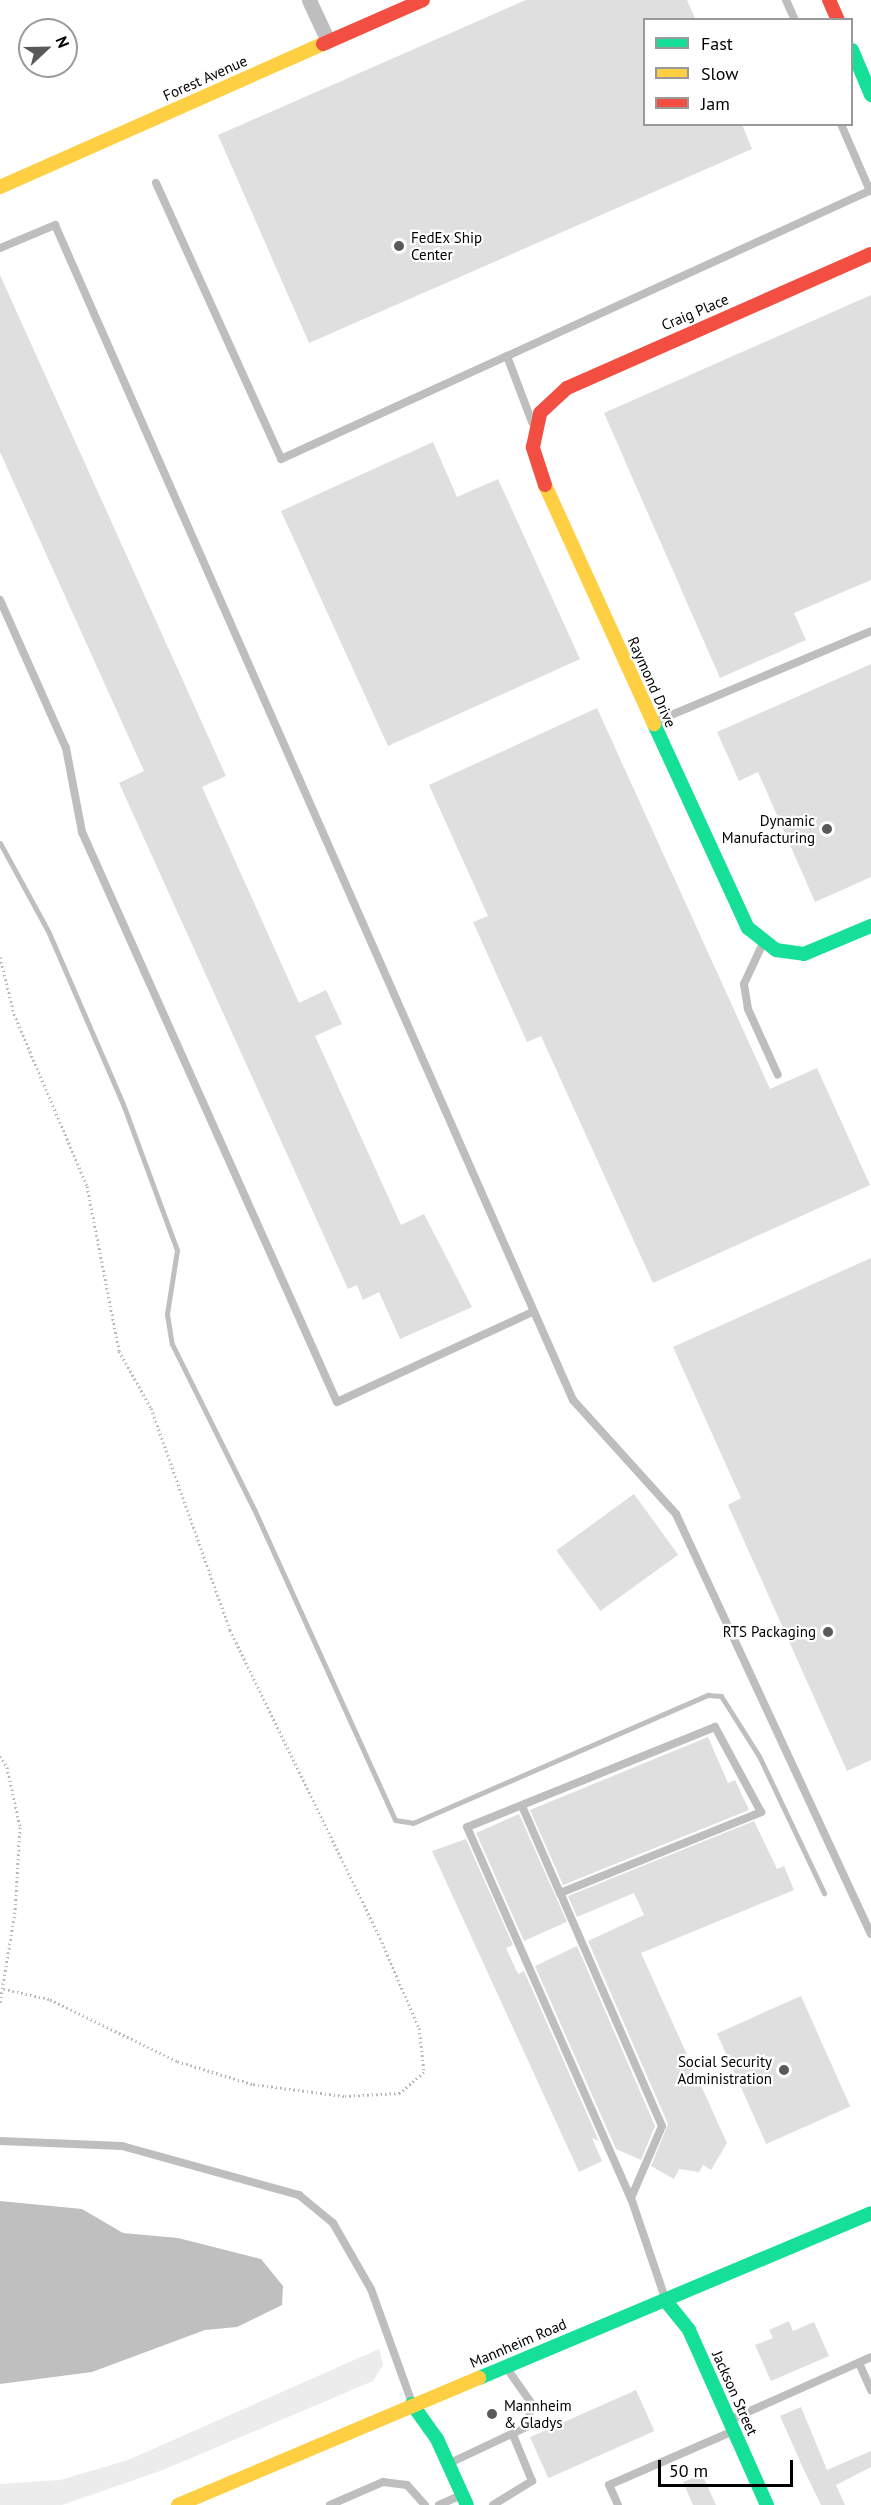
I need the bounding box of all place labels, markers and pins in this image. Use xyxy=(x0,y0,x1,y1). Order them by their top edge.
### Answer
place label: FedEx Ship Center xyxy=(411,228,483,263)
marker: FedEx Ship Center xyxy=(392,239,406,253)
place label: Dynamic Manufacturing xyxy=(722,811,815,846)
marker: Dynamic Manufacturing xyxy=(820,822,834,836)
place label: RTS Packaging xyxy=(723,1623,816,1641)
marker: RTS Packaging xyxy=(821,1625,835,1639)
place label: Social Security Administration xyxy=(677,2052,772,2087)
marker: Social Security Administration xyxy=(777,2063,791,2077)
place label: Mannheim & Gladys xyxy=(504,2396,572,2431)
marker: Mannheim & Gladys xyxy=(485,2407,499,2421)

